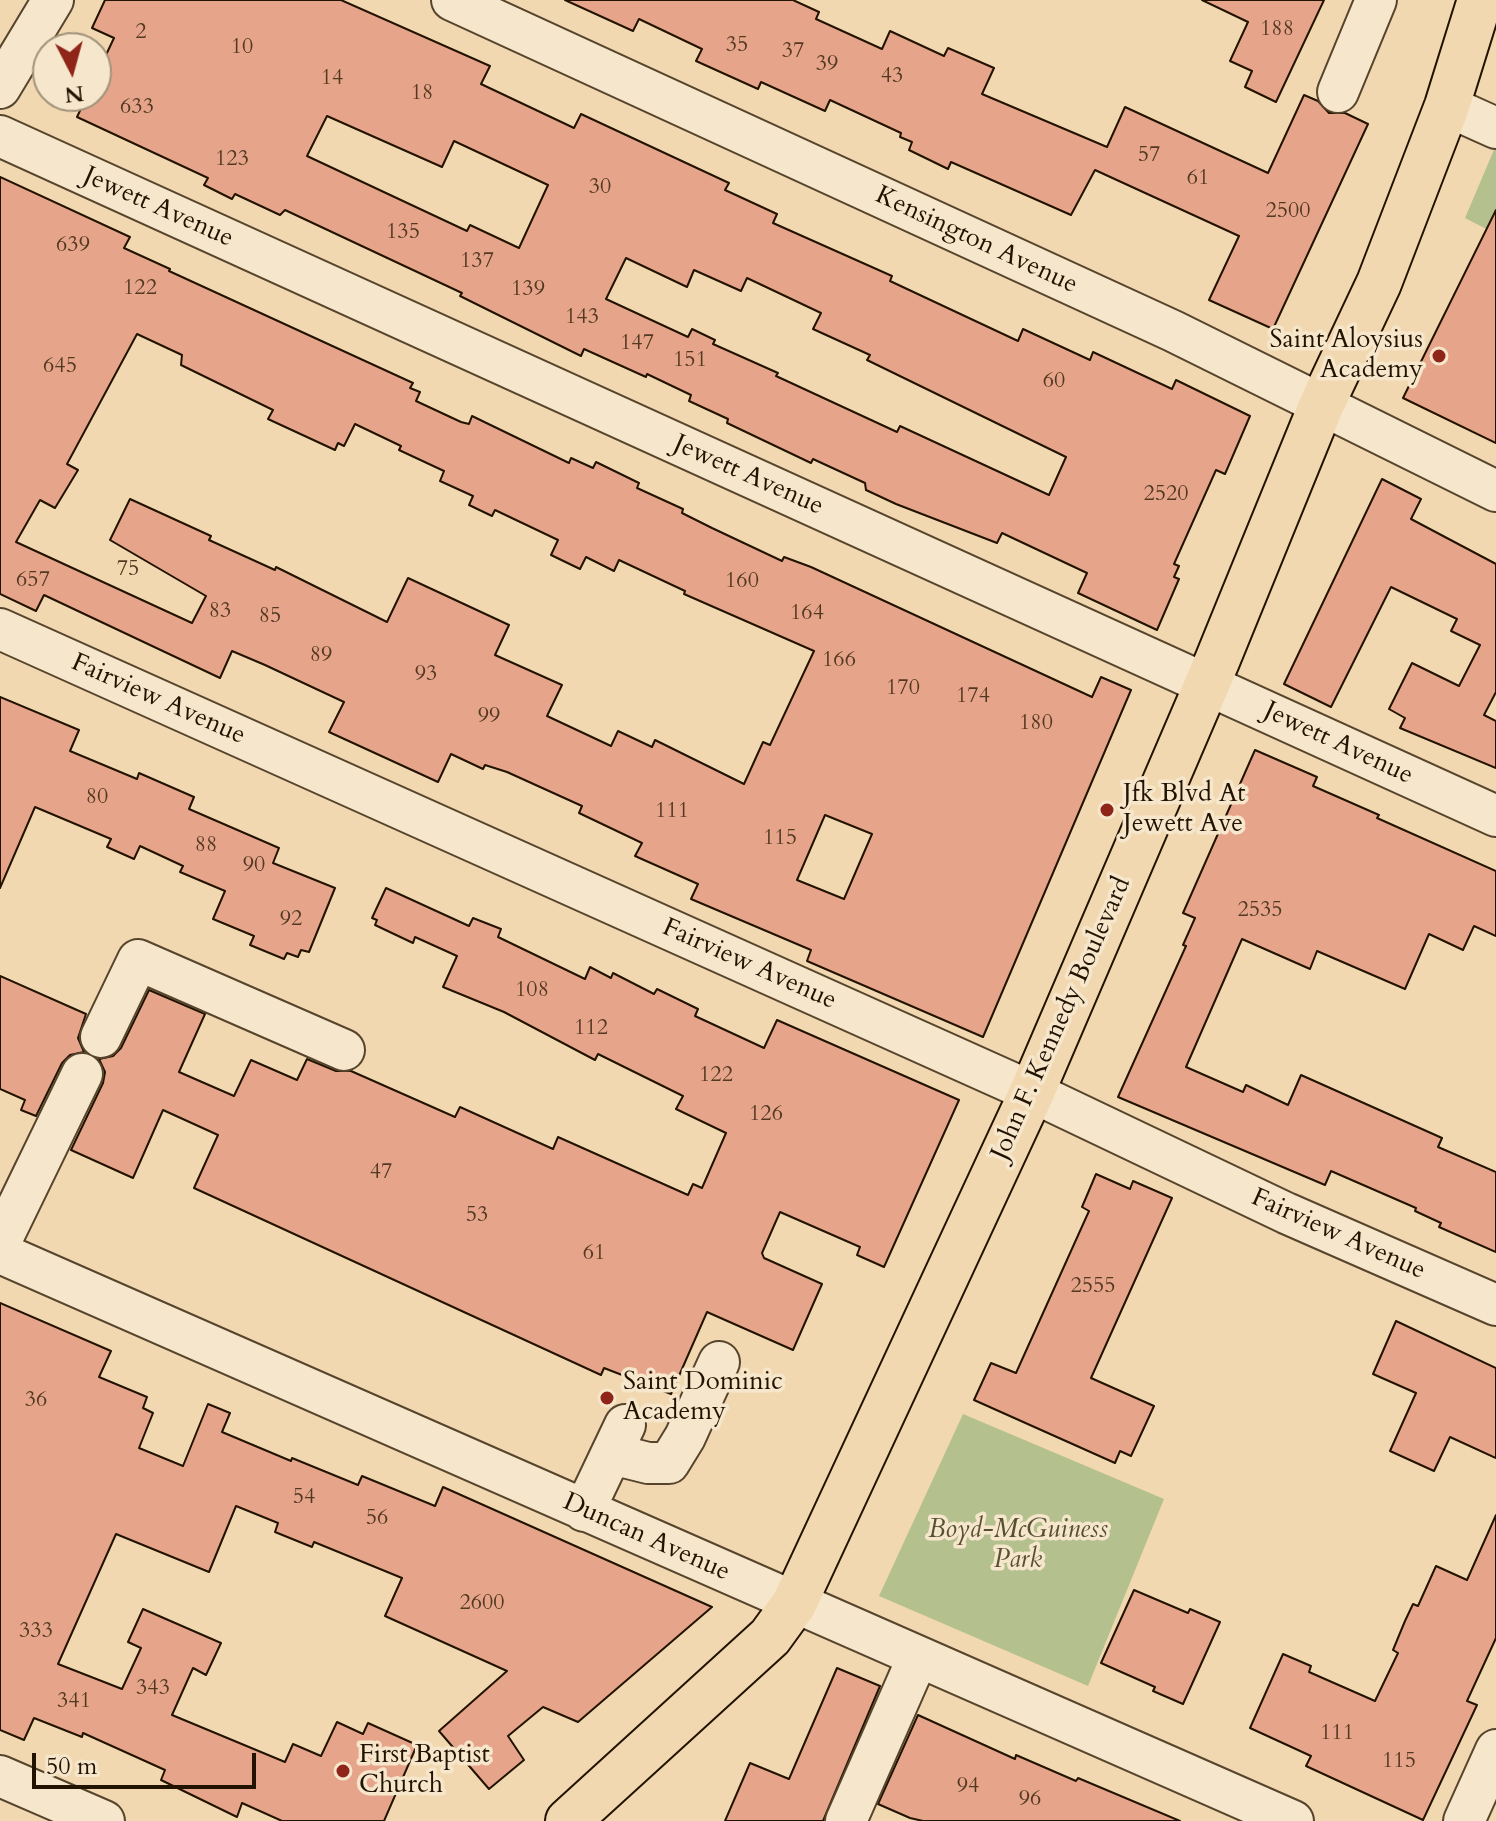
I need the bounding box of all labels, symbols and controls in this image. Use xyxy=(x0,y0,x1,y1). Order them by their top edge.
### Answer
house number: 188 xyxy=(1260,17,1294,43)
house number: 2 xyxy=(135,20,147,46)
north arrow xyxy=(32,32,112,112)
house number: 35 xyxy=(726,33,748,59)
house number: 10 xyxy=(231,35,253,61)
house number: 37 xyxy=(782,39,804,65)
house number: 39 xyxy=(816,52,838,78)
house number: 43 xyxy=(881,64,903,90)
house number: 14 xyxy=(321,66,343,92)
text: N xyxy=(63,78,85,110)
house number: 18 xyxy=(411,81,433,107)
house number: 633 xyxy=(120,95,154,121)
house number: 57 xyxy=(1138,143,1160,169)
house number: 123 xyxy=(215,147,249,173)
street label: Jewett Avenue xyxy=(78,161,238,255)
house number: 61 xyxy=(1187,166,1209,192)
house number: 30 xyxy=(589,175,611,201)
street label: Kensington Avenue xyxy=(870,180,1082,302)
house number: 2500 xyxy=(1265,199,1311,225)
house number: 135 xyxy=(386,220,420,246)
house number: 639 xyxy=(56,233,90,259)
house number: 137 xyxy=(460,249,494,275)
house number: 122 xyxy=(123,276,157,302)
house number: 139 xyxy=(511,277,545,303)
house number: 143 xyxy=(565,305,599,331)
place label: Saint Aloysius Academy xyxy=(1270,325,1423,386)
house number: 147 xyxy=(620,331,654,357)
marker: Saint Aloysius Academy xyxy=(1430,347,1448,365)
house number: 151 xyxy=(673,348,707,374)
house number: 645 xyxy=(43,354,77,380)
house number: 60 xyxy=(1043,369,1065,395)
street label: Jewett Avenue xyxy=(668,429,828,523)
house number: 2520 xyxy=(1143,482,1189,508)
house number: 75 xyxy=(117,557,139,583)
house number: 657 xyxy=(16,568,50,594)
house number: 160 xyxy=(725,569,759,595)
house number: 83 xyxy=(209,599,231,625)
house number: 164 xyxy=(790,601,824,627)
house number: 85 xyxy=(259,604,281,630)
house number: 89 xyxy=(310,643,332,669)
street label: Fairview Avenue xyxy=(66,648,250,752)
house number: 166 xyxy=(822,648,856,674)
house number: 93 xyxy=(415,662,437,688)
house number: 170 xyxy=(886,676,920,702)
house number: 174 xyxy=(956,684,990,710)
street label: Jewett Avenue xyxy=(1258,696,1418,792)
house number: 99 xyxy=(478,704,500,730)
house number: 180 xyxy=(1019,711,1053,737)
place label: Jfk Blvd At Jewett Ave xyxy=(1123,779,1246,840)
house number: 80 xyxy=(86,785,108,811)
house number: 111 xyxy=(655,799,689,825)
marker: Jfk Blvd At Jewett Ave xyxy=(1098,801,1116,819)
house number: 115 xyxy=(763,826,797,852)
house number: 88 xyxy=(195,833,217,859)
house number: 90 xyxy=(243,853,265,879)
street label: John F. Kennedy Boulevard xyxy=(985,873,1139,1165)
house number: 2535 xyxy=(1237,898,1283,924)
house number: 92 xyxy=(280,907,302,933)
street label: Fairview Avenue xyxy=(657,913,841,1017)
house number: 108 xyxy=(515,978,549,1004)
house number: 112 xyxy=(574,1016,608,1042)
house number: 122 xyxy=(699,1063,733,1089)
house number: 126 xyxy=(749,1102,783,1128)
house number: 47 xyxy=(370,1160,392,1186)
street label: Fairview Avenue xyxy=(1246,1183,1430,1287)
house number: 53 xyxy=(466,1203,488,1229)
house number: 61 xyxy=(583,1241,605,1267)
house number: 2555 xyxy=(1070,1274,1116,1300)
place label: Saint Dominic Academy xyxy=(623,1367,783,1428)
house number: 36 xyxy=(25,1388,47,1414)
marker: Saint Dominic Academy xyxy=(598,1389,616,1407)
house number: 54 xyxy=(293,1485,315,1511)
street label: Duncan Avenue xyxy=(558,1487,734,1589)
house number: 56 xyxy=(366,1506,388,1532)
park label: Boyd-McGuiness Park xyxy=(928,1515,1108,1576)
house number: 2600 xyxy=(459,1591,505,1617)
house number: 333 xyxy=(19,1619,53,1645)
house number: 343 xyxy=(136,1676,170,1702)
house number: 341 xyxy=(57,1689,91,1715)
house number: 111 xyxy=(1320,1721,1354,1747)
scale bar xyxy=(36,1737,260,1787)
place label: First Baptist Church xyxy=(359,1740,490,1802)
house number: 115 xyxy=(1382,1749,1416,1775)
text: 50 m xyxy=(46,1750,97,1783)
marker: First Baptist Church xyxy=(334,1762,352,1780)
house number: 94 xyxy=(957,1774,979,1800)
house number: 96 xyxy=(1019,1787,1041,1813)

